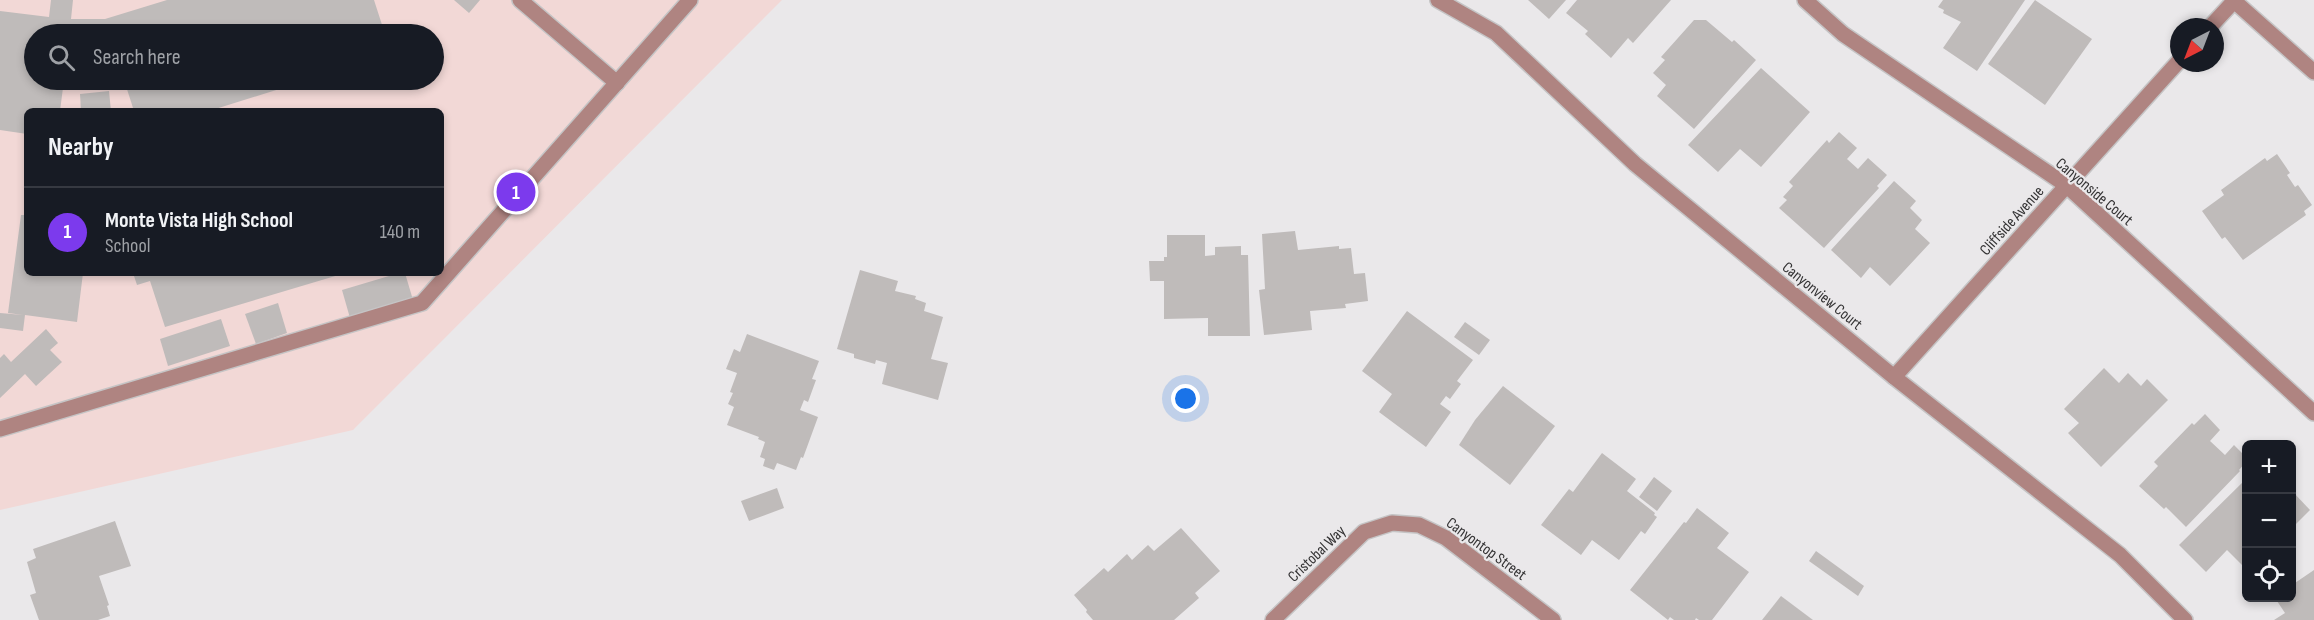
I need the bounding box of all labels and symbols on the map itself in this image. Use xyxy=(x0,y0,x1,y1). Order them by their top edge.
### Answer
north arrow xyxy=(2170,18,2224,72)
street label: Canyonside Court xyxy=(2052,154,2137,230)
pin: 1 xyxy=(496,170,536,214)
street label: Cliffside Avenue xyxy=(1976,182,2048,260)
street label: Canyonview Court xyxy=(1778,258,1866,334)
your location xyxy=(1171,384,1200,413)
street label: Canyontop Street xyxy=(1442,514,1530,585)
street label: Cristobal Way xyxy=(1284,522,1350,586)

